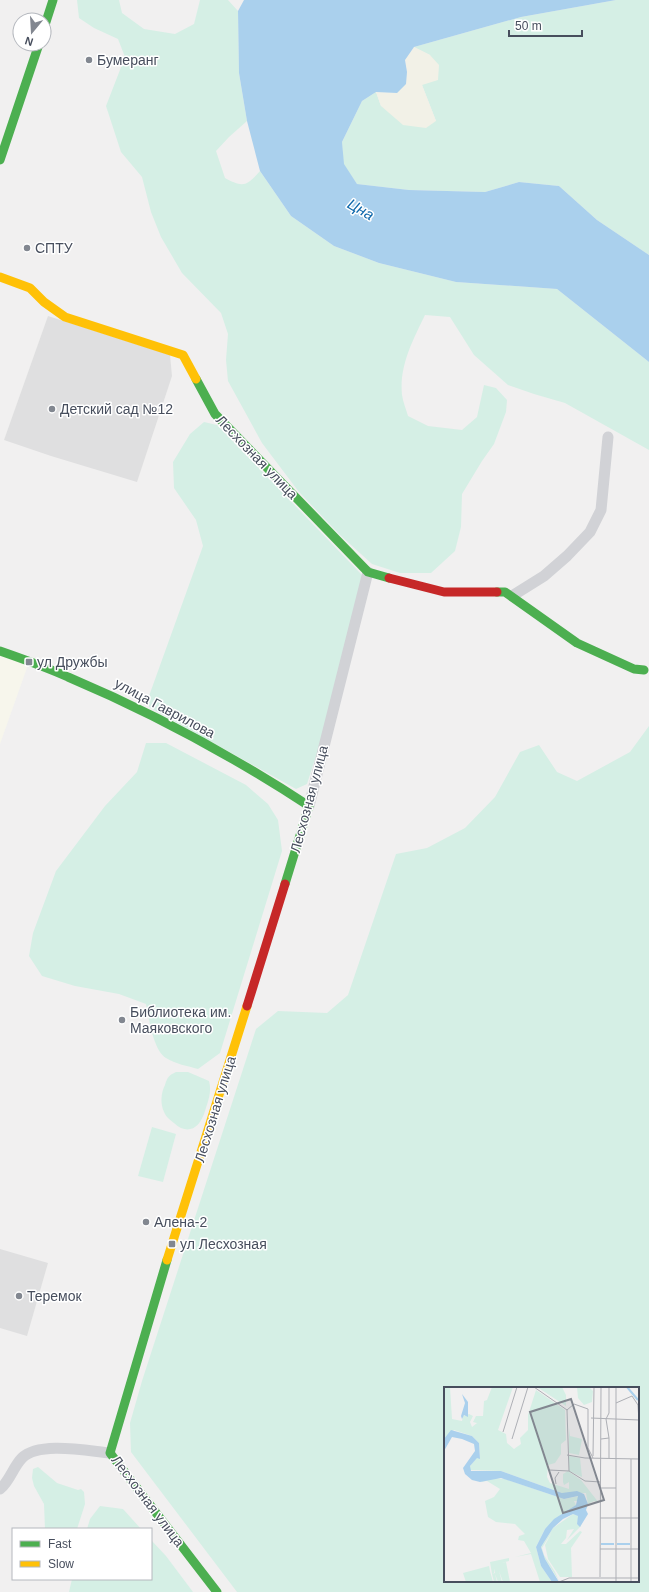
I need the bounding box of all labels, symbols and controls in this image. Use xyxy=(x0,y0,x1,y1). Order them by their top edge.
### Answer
north arrow xyxy=(12,12,52,52)
scale bar xyxy=(509,12,582,38)
text: 50 m xyxy=(515,19,542,33)
text: N xyxy=(23,35,35,48)
place label: Бумеранг xyxy=(97,52,159,68)
marker: Бумеранг xyxy=(84,55,94,65)
water label: Цна xyxy=(345,195,377,223)
place label: СПТУ xyxy=(35,240,73,256)
marker: СПТУ xyxy=(22,243,32,253)
place label: Детский сад №12 xyxy=(60,401,173,417)
marker: Детский сад №12 xyxy=(47,404,57,414)
street label: Лесхозная улица xyxy=(213,412,301,502)
place label: ул Дружбы xyxy=(37,654,108,670)
marker: ул Дружбы xyxy=(24,657,34,667)
street label: улица Гаврилова xyxy=(112,675,218,741)
street label: Лесхозная улица xyxy=(287,743,331,854)
place label: Библиотека им. Маяковского xyxy=(130,1004,231,1036)
marker: Библиотека им. Маяковского xyxy=(117,1015,127,1025)
street label: Лесхозная улица xyxy=(191,1054,239,1164)
place label: Алена-2 xyxy=(154,1214,207,1230)
marker: Алена-2 xyxy=(141,1217,151,1227)
place label: ул Лесхозная xyxy=(180,1236,267,1252)
marker: ул Лесхозная xyxy=(167,1239,177,1249)
place label: Теремок xyxy=(27,1288,83,1304)
marker: Теремок xyxy=(14,1291,24,1301)
inset map xyxy=(444,1387,639,1582)
street label: Лесхозная улица xyxy=(108,1452,188,1550)
legend xyxy=(12,1528,152,1580)
text: Fast xyxy=(48,1537,72,1551)
text: Slow xyxy=(48,1557,74,1571)

